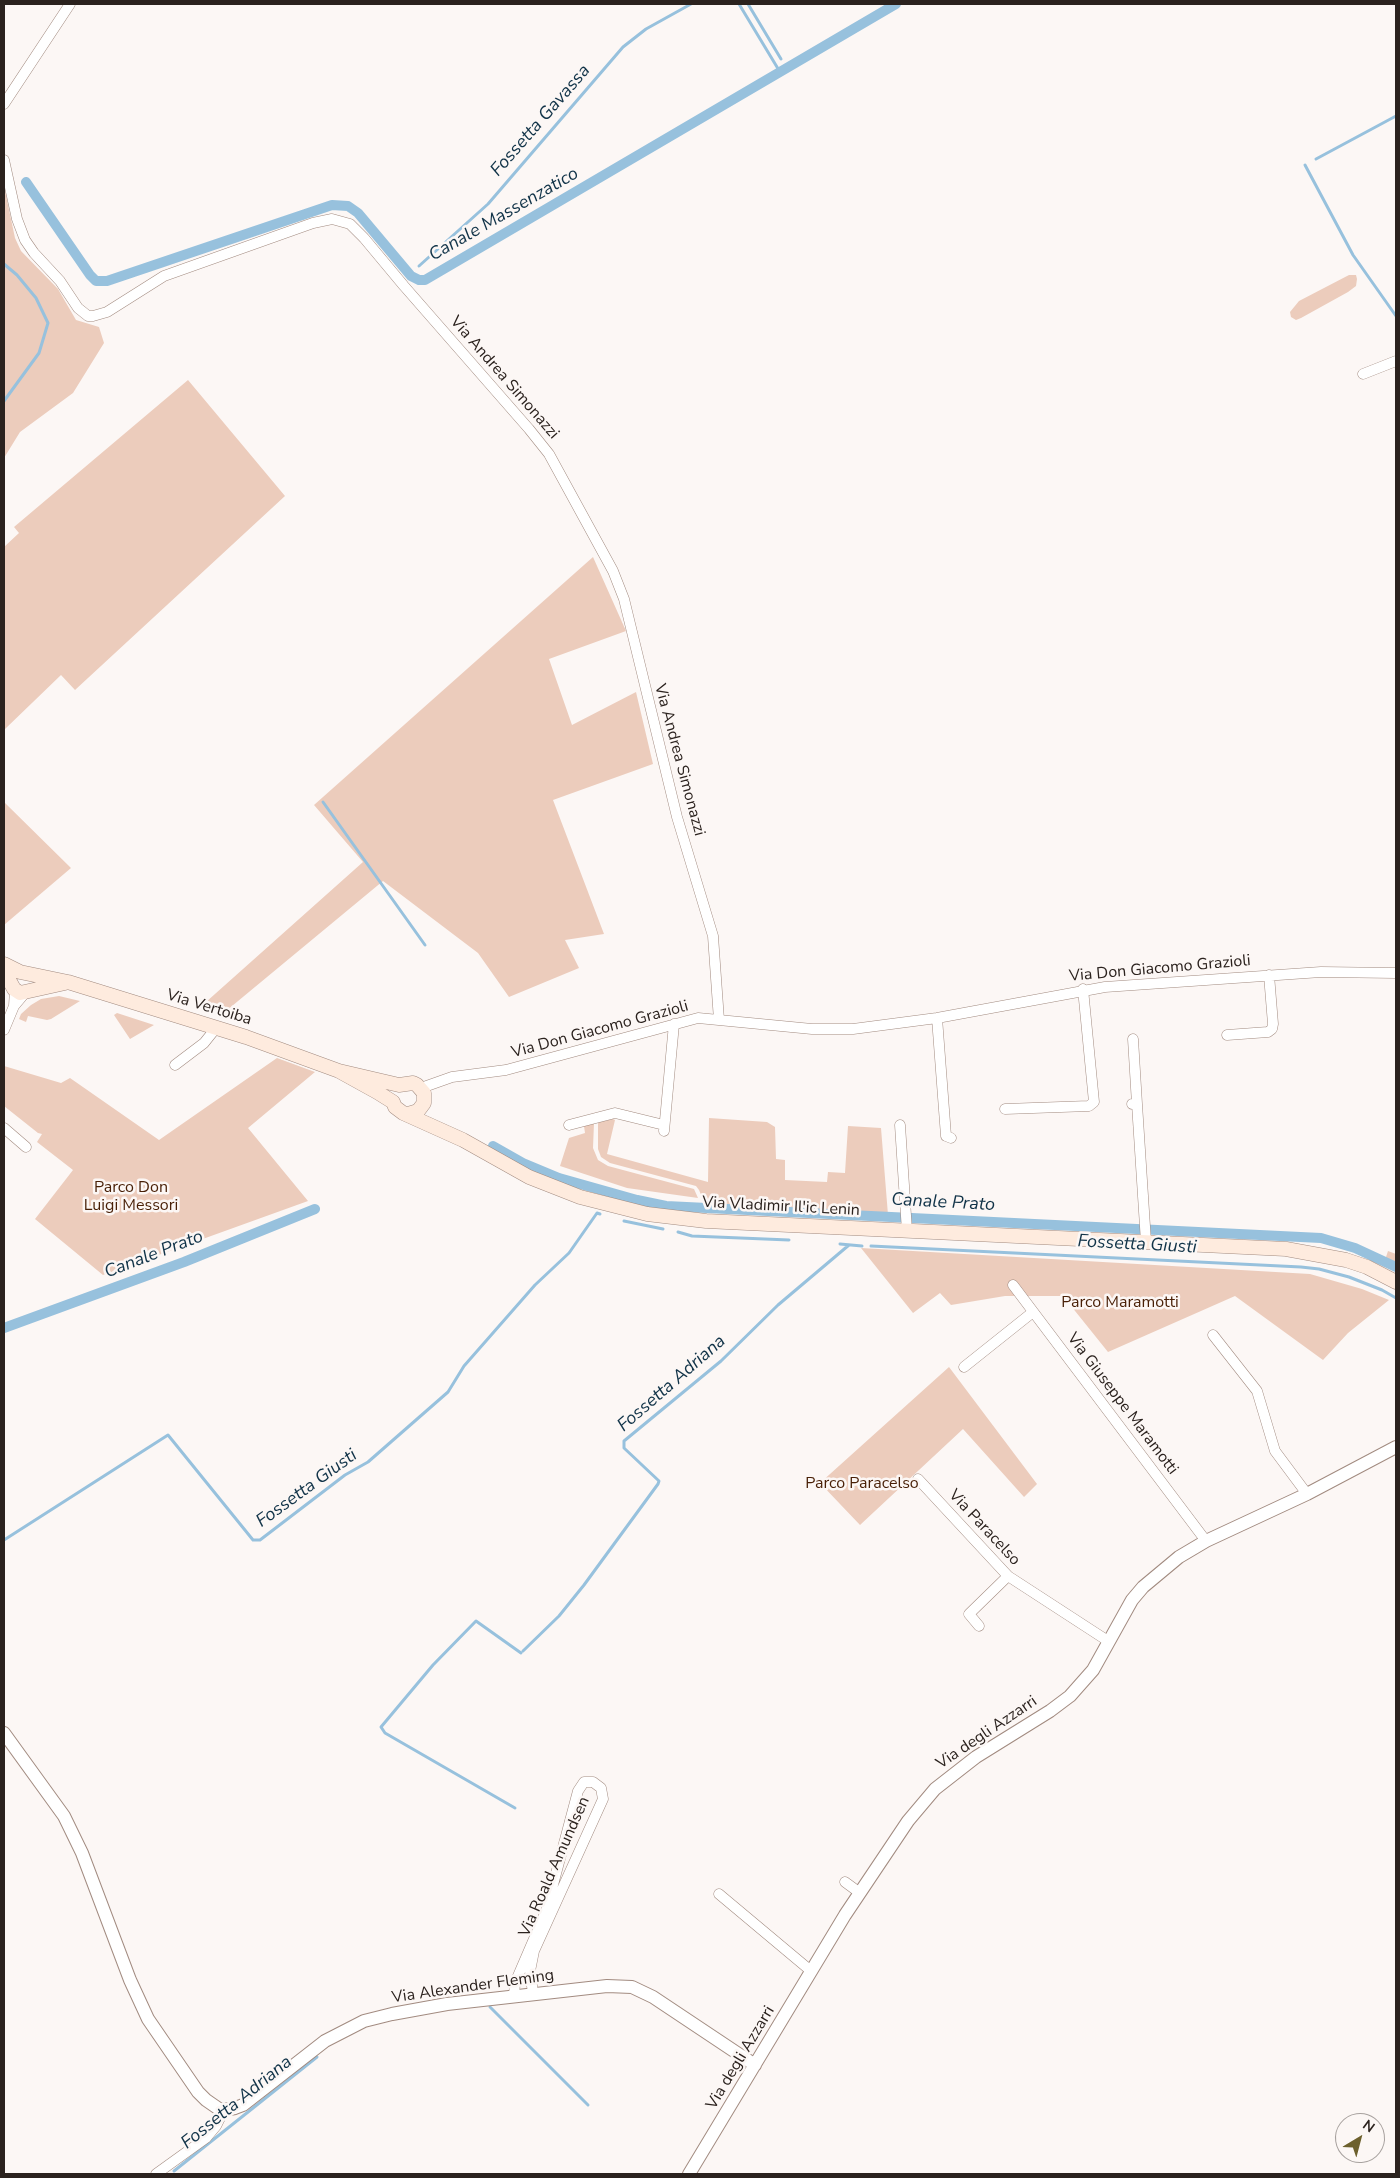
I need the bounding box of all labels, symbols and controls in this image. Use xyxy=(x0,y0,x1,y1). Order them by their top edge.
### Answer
water label: Fossetta Gavassa xyxy=(487,61,595,181)
water label: Canale Massenzatico xyxy=(425,163,583,267)
street label: Via Andrea Simonazzi xyxy=(445,313,563,443)
street label: Via Andrea Simonazzi xyxy=(649,682,709,838)
street label: Via Don Giacomo Grazioli xyxy=(1068,951,1252,987)
street label: Via Vertoiba xyxy=(164,986,254,1030)
street label: Via Don Giacomo Grazioli xyxy=(510,997,690,1063)
park label: Parco Don Luigi Messori xyxy=(84,1178,178,1216)
water label: Canale Prato xyxy=(891,1189,995,1217)
street label: Via Vladimir Il'ic Lenin xyxy=(702,1193,860,1221)
water label: Canale Prato xyxy=(102,1226,206,1284)
water label: Fossetta Giusti xyxy=(1077,1231,1197,1259)
park label: Parco Maramotti xyxy=(1061,1293,1179,1313)
street label: Via Giuseppe Maramotti xyxy=(1062,1329,1182,1479)
water label: Fossetta Adriana xyxy=(613,1331,731,1437)
water label: Fossetta Giusti xyxy=(252,1445,362,1533)
park label: Parco Paracelso xyxy=(805,1474,919,1494)
street label: Via Paracelso xyxy=(944,1486,1024,1570)
street label: Via degli Azzarri xyxy=(933,1692,1041,1774)
street label: Via Roald Amundsen xyxy=(515,1794,595,1940)
street label: Via Alexander Fleming xyxy=(391,1966,555,2008)
street label: Via degli Azzarri xyxy=(703,2003,779,2113)
water label: Fossetta Adriana xyxy=(177,2052,297,2154)
north arrow xyxy=(1335,2113,1385,2163)
text: N xyxy=(1359,2116,1379,2137)

